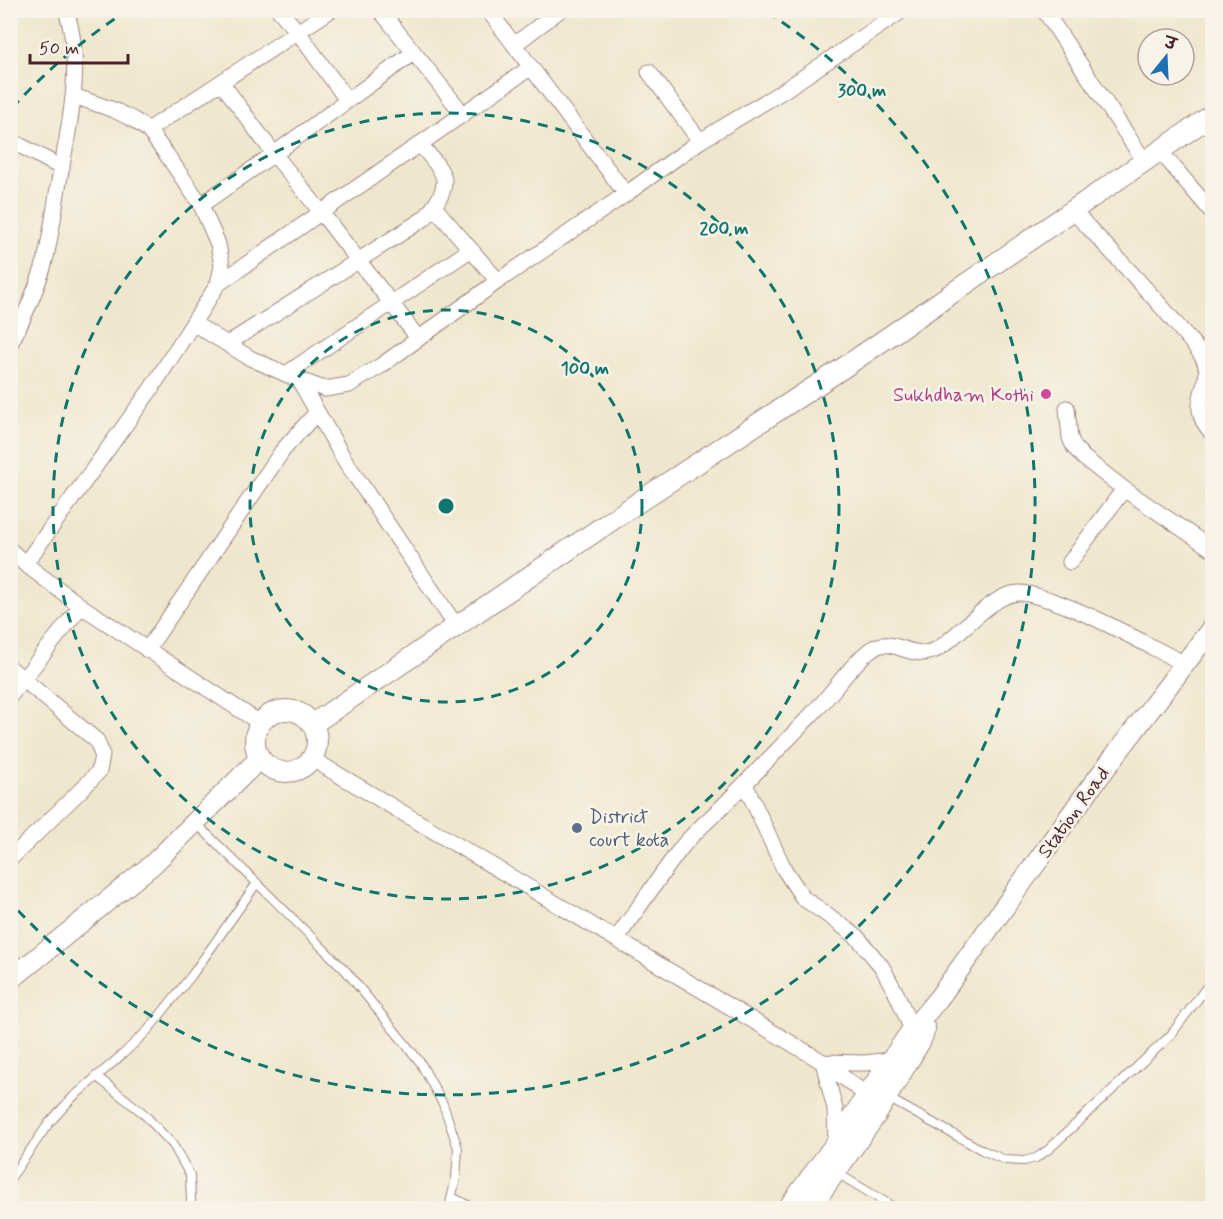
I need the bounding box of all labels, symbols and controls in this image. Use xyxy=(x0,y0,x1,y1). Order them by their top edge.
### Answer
scale bar xyxy=(30,27,128,65)
north arrow xyxy=(1136,27,1196,87)
text: उ xyxy=(1160,32,1180,56)
text: 50 m xyxy=(39,37,79,61)
text: 300 m xyxy=(838,79,886,103)
text: 200 m xyxy=(699,217,749,241)
text: 100 m xyxy=(561,357,609,381)
place label: Sukhdham Kothi xyxy=(893,382,1034,409)
marker: Sukhdham Kothi xyxy=(1039,387,1053,401)
centre of rings xyxy=(436,496,456,516)
street label: Station Road xyxy=(1032,762,1117,864)
place label: District court kota xyxy=(589,804,669,854)
marker: District court kota xyxy=(570,821,584,835)

